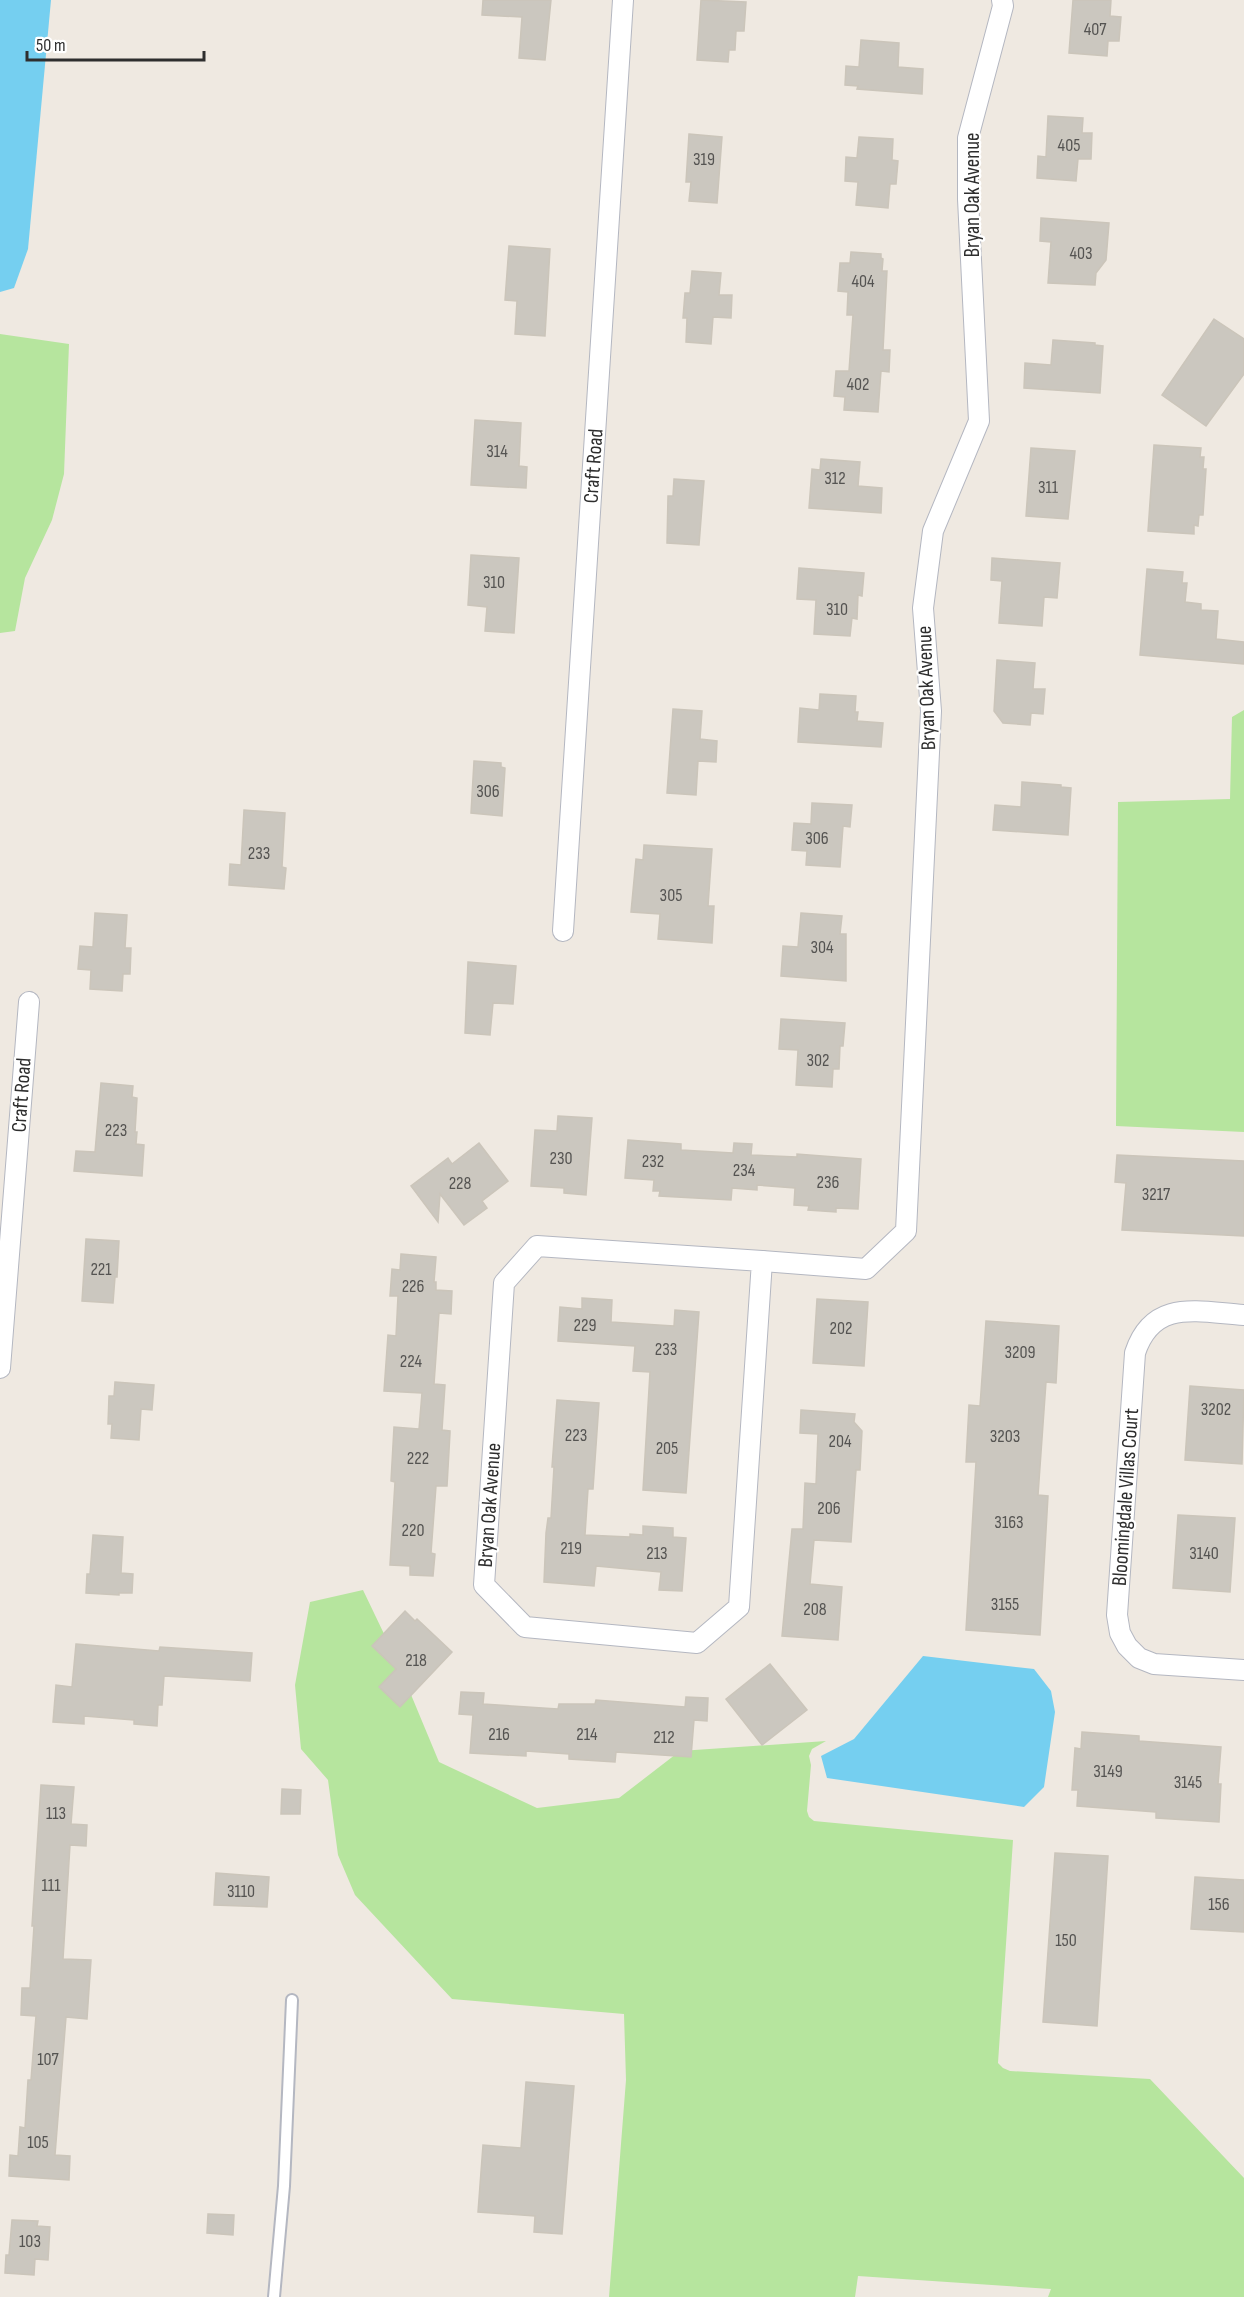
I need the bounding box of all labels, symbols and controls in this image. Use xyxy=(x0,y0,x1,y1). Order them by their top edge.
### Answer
house number: 407 xyxy=(1084,19,1107,40)
scale bar xyxy=(27,24,204,62)
text: 50 m xyxy=(36,35,66,56)
street label: Bryan Oak Avenue xyxy=(960,133,985,257)
house number: 405 xyxy=(1058,135,1080,156)
house number: 319 xyxy=(693,149,715,170)
house number: 403 xyxy=(1069,243,1093,264)
house number: 404 xyxy=(851,271,875,292)
house number: 402 xyxy=(847,374,869,395)
street label: Craft Road xyxy=(578,428,609,504)
house number: 314 xyxy=(486,441,508,462)
house number: 312 xyxy=(824,468,846,489)
house number: 311 xyxy=(1038,477,1059,498)
house number: 310 xyxy=(483,572,505,593)
house number: 310 xyxy=(826,599,848,620)
street label: Bryan Oak Avenue xyxy=(912,625,941,751)
house number: 306 xyxy=(476,781,500,802)
house number: 306 xyxy=(805,828,829,849)
house number: 233 xyxy=(248,843,270,864)
house number: 305 xyxy=(660,885,682,906)
house number: 304 xyxy=(810,937,834,958)
house number: 302 xyxy=(807,1050,830,1071)
street label: Craft Road xyxy=(6,1057,37,1133)
house number: 223 xyxy=(105,1120,127,1141)
house number: 230 xyxy=(549,1148,573,1169)
house number: 232 xyxy=(642,1151,664,1172)
house number: 234 xyxy=(733,1160,756,1181)
house number: 236 xyxy=(817,1172,840,1193)
house number: 228 xyxy=(449,1173,471,1194)
house number: 3217 xyxy=(1142,1184,1171,1205)
house number: 221 xyxy=(90,1259,112,1280)
house number: 226 xyxy=(402,1276,424,1297)
house number: 229 xyxy=(574,1315,596,1336)
house number: 202 xyxy=(830,1318,852,1339)
house number: 233 xyxy=(655,1339,677,1360)
house number: 3209 xyxy=(1005,1342,1036,1363)
house number: 224 xyxy=(400,1351,423,1372)
house number: 3202 xyxy=(1201,1399,1231,1420)
street label: Bloomingdale Villas Court xyxy=(1107,1407,1144,1587)
house number: 223 xyxy=(565,1425,587,1446)
house number: 3203 xyxy=(990,1426,1020,1447)
house number: 204 xyxy=(829,1431,852,1452)
house number: 205 xyxy=(656,1438,678,1459)
street label: Bryan Oak Avenue xyxy=(473,1442,506,1568)
house number: 222 xyxy=(407,1448,429,1469)
house number: 206 xyxy=(817,1498,841,1519)
house number: 3163 xyxy=(994,1512,1024,1533)
house number: 220 xyxy=(402,1520,424,1541)
house number: 219 xyxy=(560,1538,582,1559)
house number: 213 xyxy=(646,1543,668,1564)
house number: 3140 xyxy=(1189,1543,1219,1564)
house number: 3155 xyxy=(991,1594,1019,1615)
house number: 208 xyxy=(803,1599,827,1620)
house number: 218 xyxy=(405,1650,427,1671)
house number: 216 xyxy=(488,1724,510,1745)
house number: 214 xyxy=(576,1724,598,1745)
house number: 212 xyxy=(653,1727,675,1748)
house number: 3149 xyxy=(1093,1761,1123,1782)
house number: 3145 xyxy=(1174,1772,1202,1793)
house number: 113 xyxy=(46,1803,66,1824)
house number: 111 xyxy=(42,1875,61,1896)
house number: 3110 xyxy=(227,1881,255,1902)
house number: 156 xyxy=(1208,1894,1230,1915)
house number: 150 xyxy=(1055,1930,1077,1951)
house number: 107 xyxy=(37,2049,60,2070)
house number: 105 xyxy=(27,2132,49,2153)
house number: 103 xyxy=(19,2231,41,2252)

